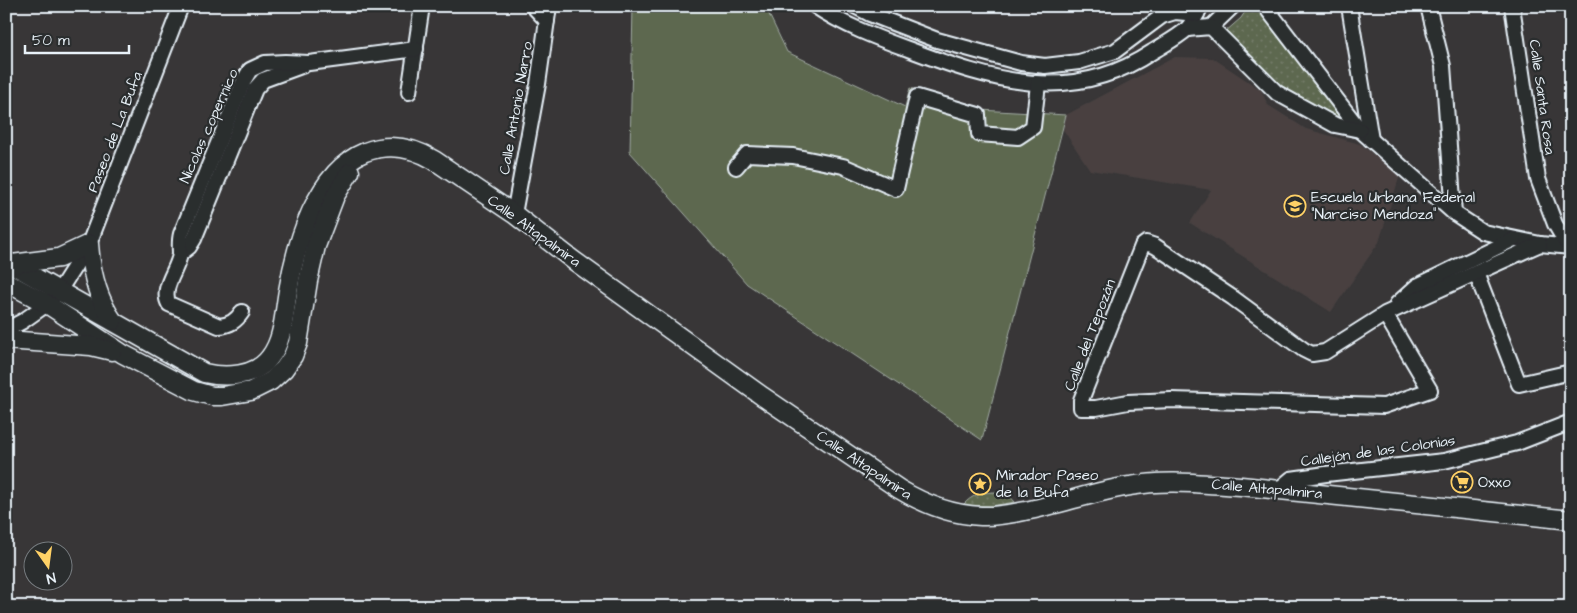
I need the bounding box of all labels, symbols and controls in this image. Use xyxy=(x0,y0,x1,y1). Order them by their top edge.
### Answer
scale bar xyxy=(25,22,129,54)
text: 50 m xyxy=(32,30,70,51)
street label: Calle Santa Rosa xyxy=(1524,38,1561,156)
street label: Calle Antonio Narro xyxy=(494,39,538,176)
street label: Nicolas copernico xyxy=(174,65,244,187)
street label: Paseo de La Bufa xyxy=(82,68,148,195)
place label: Escuela Urbana Federal "Narciso Mendoza" xyxy=(1311,187,1475,225)
street label: Calle Altapalmira xyxy=(483,190,585,272)
school or university icon: Escuela Urbana Federal "Narciso Mendoza" xyxy=(1283,194,1307,218)
street label: Calle del Tepozán xyxy=(1059,276,1121,394)
street label: Calle Altapalmira xyxy=(812,425,916,505)
street label: Callejón de las Colonias xyxy=(1299,430,1457,472)
place label: Mirador Paseo de la Bufa xyxy=(996,465,1099,503)
supermarket icon: Oxxo xyxy=(1450,470,1474,494)
place icon: Mirador Paseo de la Bufa xyxy=(968,472,992,496)
place label: Oxxo xyxy=(1478,472,1511,493)
street label: Calle Altapalmira xyxy=(1211,474,1324,504)
north arrow xyxy=(22,540,72,590)
text: N xyxy=(44,567,58,588)

